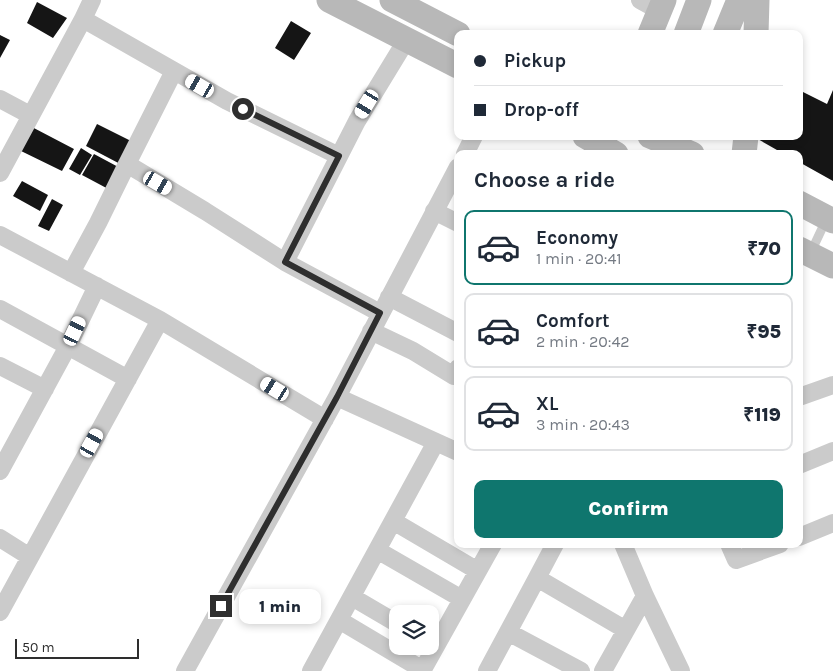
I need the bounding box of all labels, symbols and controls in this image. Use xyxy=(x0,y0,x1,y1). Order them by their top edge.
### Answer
text: Pickup xyxy=(504,50,566,72)
car xyxy=(183,72,216,100)
car xyxy=(352,87,381,121)
route start xyxy=(232,98,254,120)
text: Drop-off xyxy=(504,99,579,121)
text: Choose a ride xyxy=(474,167,615,193)
car xyxy=(141,169,174,197)
icon: car xyxy=(476,225,521,270)
text: Economy xyxy=(536,227,618,249)
text: ₹70 xyxy=(747,238,781,260)
text: 1 min · 20:41 xyxy=(536,249,622,268)
icon: car xyxy=(476,308,521,353)
text: Comfort xyxy=(536,310,610,332)
car xyxy=(61,314,88,348)
text: ₹95 xyxy=(747,321,781,343)
text: 2 min · 20:42 xyxy=(536,332,630,351)
car xyxy=(258,375,291,403)
icon: car xyxy=(476,391,521,436)
text: XL xyxy=(536,393,558,415)
text: ₹119 xyxy=(743,404,781,426)
text: 3 min · 20:43 xyxy=(536,415,630,434)
car xyxy=(78,426,105,460)
button: Confirm xyxy=(474,480,783,538)
callout: 1 min xyxy=(238,588,321,624)
route end xyxy=(210,595,232,617)
text: 1 min xyxy=(259,597,301,616)
map controls xyxy=(389,605,439,655)
button: layers xyxy=(389,605,439,655)
scale bar xyxy=(15,636,139,659)
text: 50 m xyxy=(22,639,55,656)

